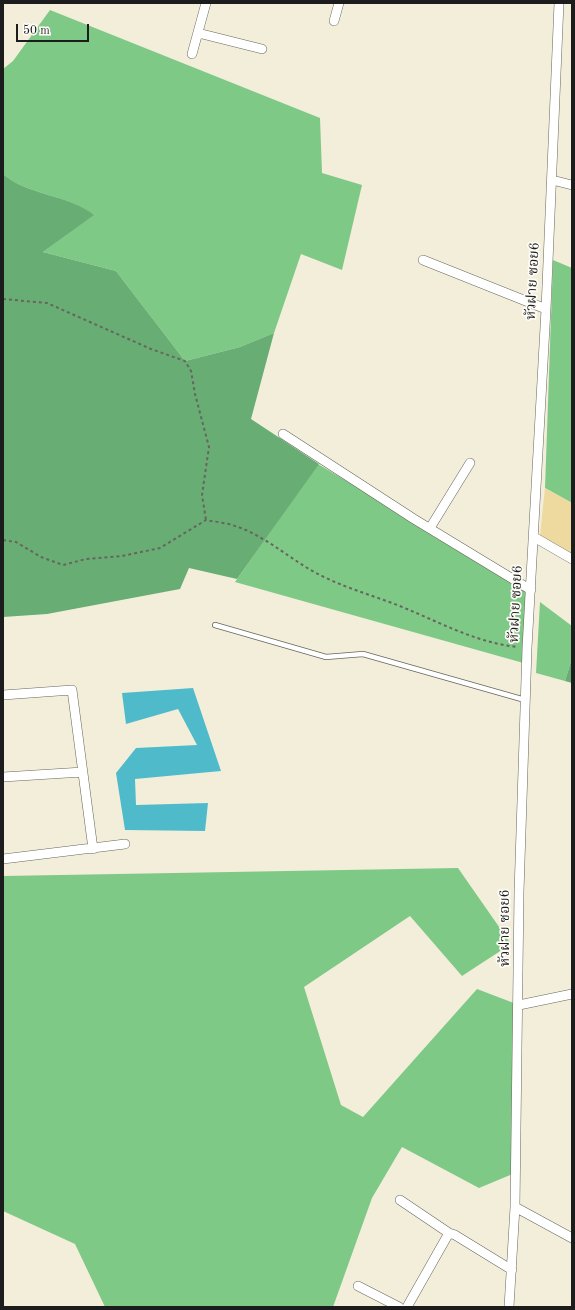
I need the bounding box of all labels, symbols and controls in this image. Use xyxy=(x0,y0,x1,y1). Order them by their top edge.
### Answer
scale bar xyxy=(18,16,91,42)
text: 50 m xyxy=(23,25,50,37)
street label: หัวฝาย ซอย6 xyxy=(523,242,543,320)
street label: หัวฝาย ซอย6 xyxy=(506,565,526,643)
street label: หัวฝาย ซอย6 xyxy=(497,889,513,967)

